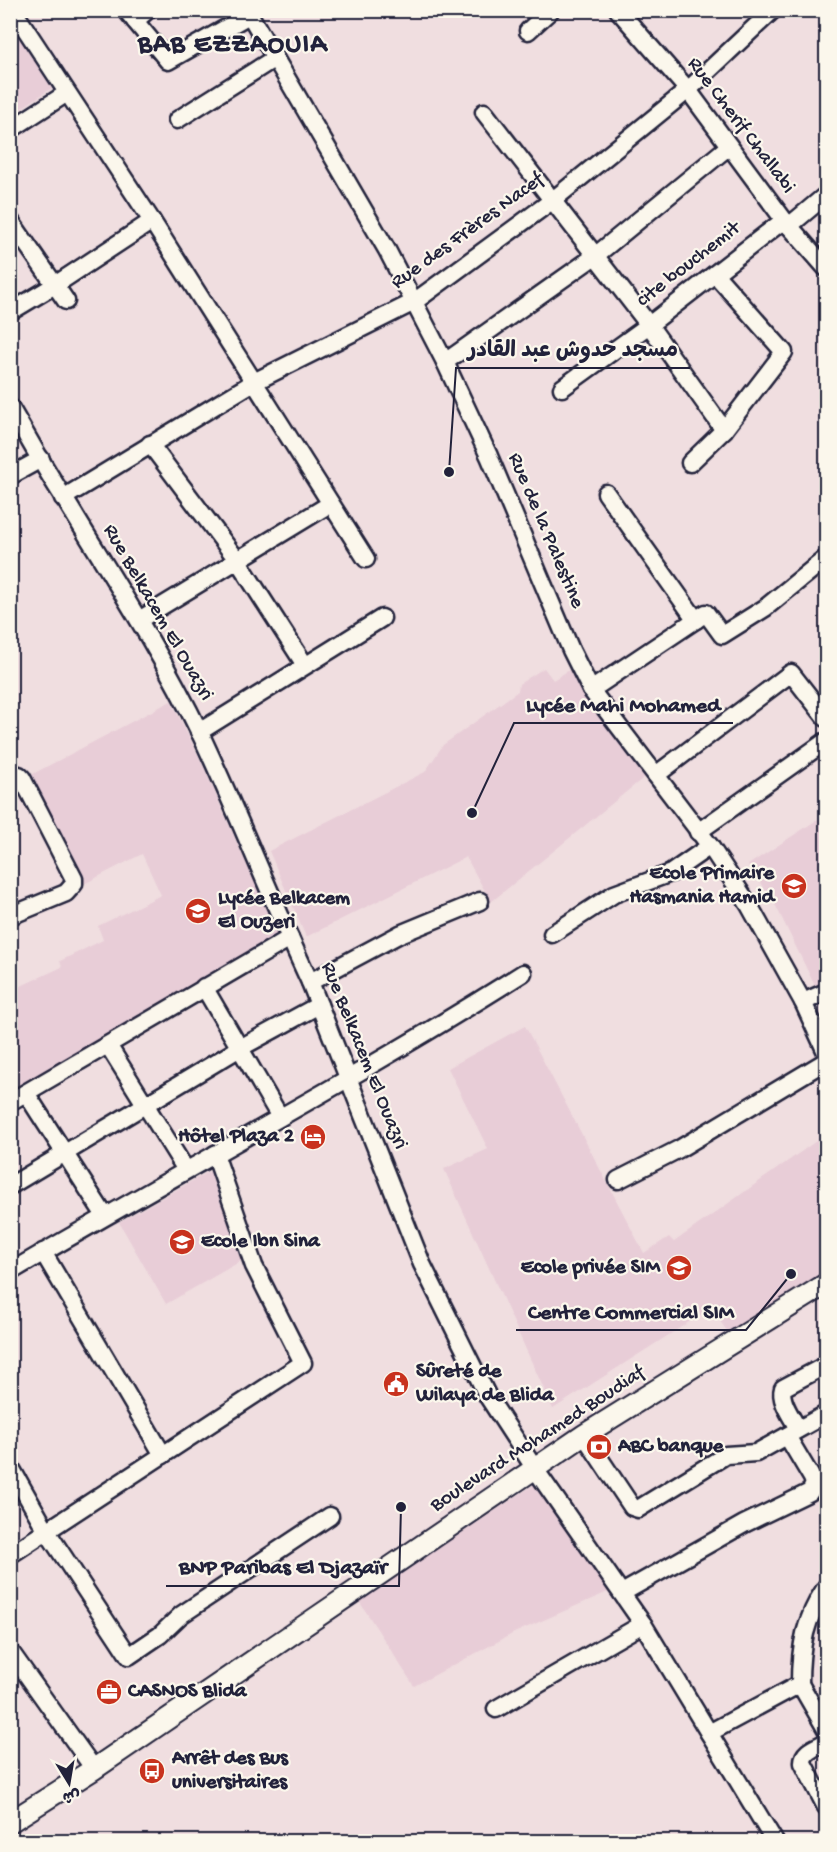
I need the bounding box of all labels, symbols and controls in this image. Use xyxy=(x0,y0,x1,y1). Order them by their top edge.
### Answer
district label: BAB EZZAOUIA xyxy=(137,30,328,62)
street label: Rue Cherif Challabi xyxy=(681,53,799,199)
street label: Rue des Frères Nacef xyxy=(387,167,550,296)
street label: cite bouchemit xyxy=(632,215,748,313)
callout: مسجد حدوش عبد القادر xyxy=(456,328,690,368)
text: مسجد حدوش عبد القادر xyxy=(466,339,678,365)
street label: Rue de la Palestine xyxy=(501,450,589,614)
street label: Rue Belkacem El Ouazri xyxy=(96,520,218,706)
callout: Lycée Mahi Mohamed xyxy=(514,683,733,723)
text: Lycée Mahi Mohamed xyxy=(526,694,722,720)
place label: Ecole Primaire Hasmania Hamid xyxy=(629,862,777,911)
school or university icon: Ecole Primaire Hasmania Hamid xyxy=(779,871,809,901)
place label: Lycée Belkacem El Ouzeri xyxy=(218,887,350,936)
school or university icon: Lycée Belkacem El Ouzeri xyxy=(183,896,213,926)
street label: Rue Belkacem El Ouazri xyxy=(314,959,412,1153)
hotel icon: Hôtel Plaza 2 xyxy=(298,1122,328,1152)
place label: Hôtel Plaza 2 xyxy=(178,1125,295,1150)
school or university icon: Ecole Ibn Sina xyxy=(167,1227,197,1257)
place label: Ecole Ibn Sina xyxy=(201,1230,321,1255)
school or university icon: Ecole privée SIM xyxy=(664,1253,694,1283)
place label: Ecole privée SIM xyxy=(521,1256,661,1281)
callout: Centre Commercial SIM xyxy=(516,1290,746,1330)
text: Centre Commercial SIM xyxy=(527,1301,735,1327)
place label: Sûreté de Wilaya de Blida xyxy=(415,1360,555,1409)
street label: Boulevard Mohamed Boudiaf xyxy=(425,1360,651,1519)
public building icon: Sûreté de Wilaya de Blida xyxy=(381,1369,411,1399)
bank icon: ABC banque xyxy=(584,1432,614,1462)
place label: ABC banque xyxy=(617,1435,725,1460)
callout: BNP Paribas El Djazaïr xyxy=(166,1546,399,1586)
text: BNP Paribas El Djazaïr xyxy=(178,1556,389,1582)
office icon: CASNOS Blida xyxy=(94,1677,124,1707)
place label: CASNOS Blida xyxy=(127,1680,248,1705)
place label: Arrêt des Bus universitaires xyxy=(171,1747,289,1796)
north arrow xyxy=(39,1753,99,1813)
bus stop icon: Arrêt des Bus universitaires xyxy=(137,1756,167,1786)
text: ش xyxy=(61,1783,82,1805)

